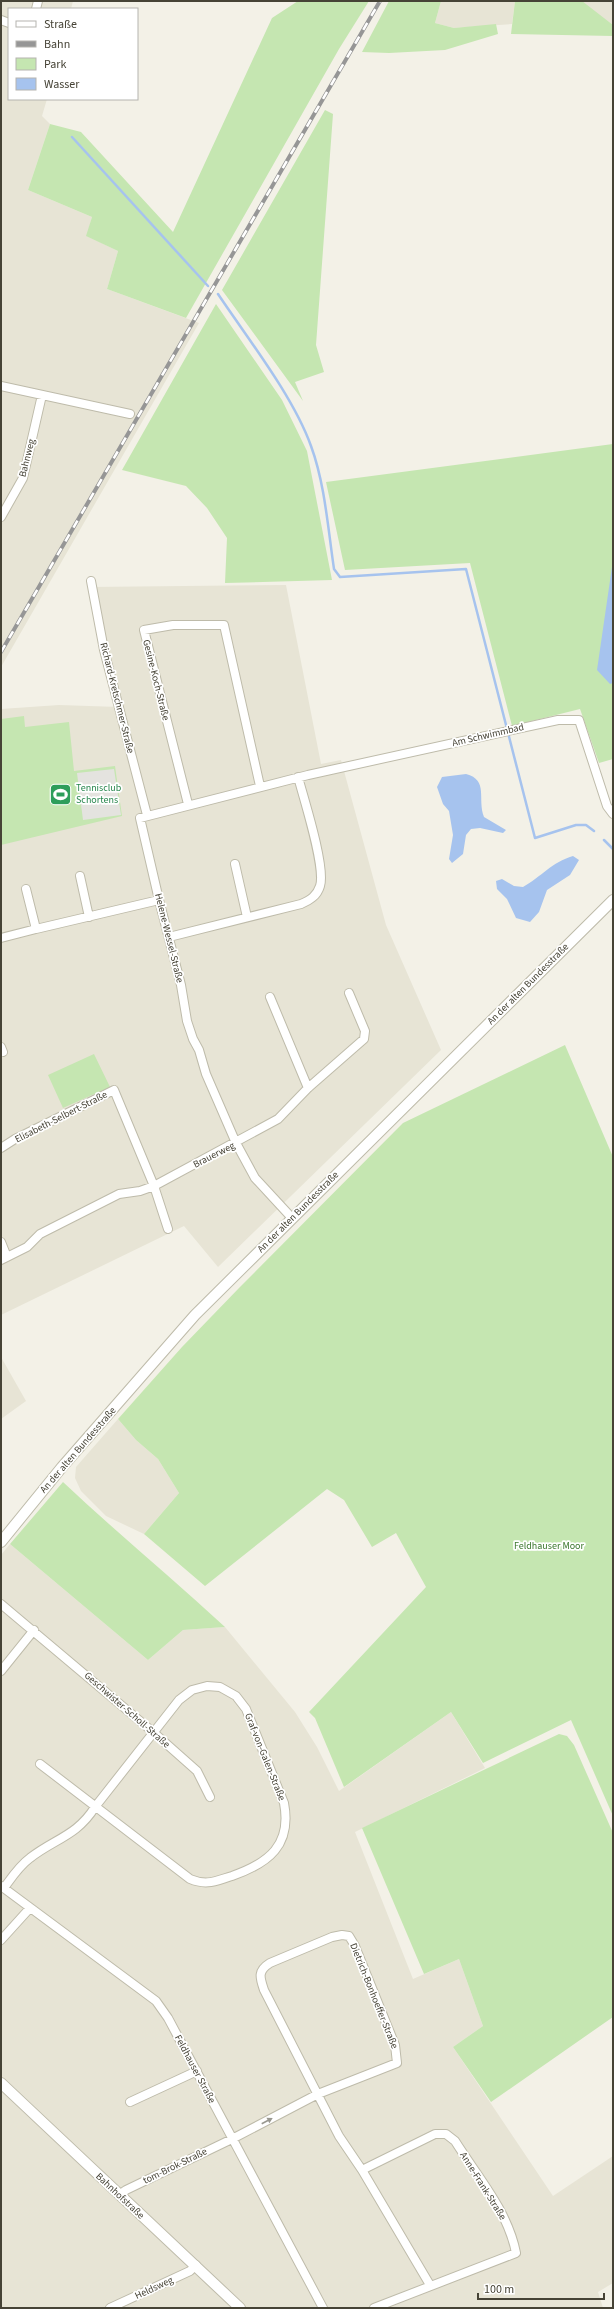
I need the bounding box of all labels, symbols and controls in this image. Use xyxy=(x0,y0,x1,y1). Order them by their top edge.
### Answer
legend xyxy=(8,8,138,100)
text: Straße xyxy=(44,16,77,33)
text: Bahn xyxy=(44,36,70,53)
text: Park xyxy=(44,56,66,73)
text: Wasser xyxy=(44,76,80,93)
street label: Bahnweg xyxy=(16,437,38,479)
street label: Gesine-Koch-Straße xyxy=(139,638,173,722)
street label: Richard-Kretschmer-Straße xyxy=(96,641,138,755)
street label: Am Schwimmbad xyxy=(451,720,525,750)
sports icon: Tennisclub Schortens xyxy=(47,781,73,807)
place label: Tennisclub Schortens xyxy=(76,781,122,807)
street label: Helene-Wessel-Straße xyxy=(151,892,187,984)
street label: An der alten Bundesstraße xyxy=(484,940,572,1028)
street label: Elisabeth-Selbert-Straße xyxy=(12,1088,110,1146)
street label: Brauerweg xyxy=(191,1138,237,1172)
street label: An der alten Bundesstraße xyxy=(254,1168,342,1256)
street label: An der alten Bundesstraße xyxy=(37,1404,119,1496)
park label: Feldhauser Moor xyxy=(514,1539,585,1553)
street label: Geschwister-Scholl-Straße xyxy=(81,1669,173,1751)
street label: Graf-von-Galen-Straße xyxy=(241,1711,289,1803)
street label: Dietrich-Bonhoeffer-Straße xyxy=(346,1941,402,2051)
street label: Feldhauser Straße xyxy=(171,2032,219,2106)
one-way arrow xyxy=(261,2118,272,2124)
street label: tom-Brok-Straße xyxy=(141,2144,209,2188)
street label: Anne-Frank-Straße xyxy=(456,2149,510,2223)
street label: Bahnhofstraße xyxy=(93,2170,147,2222)
street label: Heldsweg xyxy=(133,2273,175,2303)
scale bar xyxy=(478,2275,604,2301)
text: 100 m xyxy=(484,2281,514,2298)

